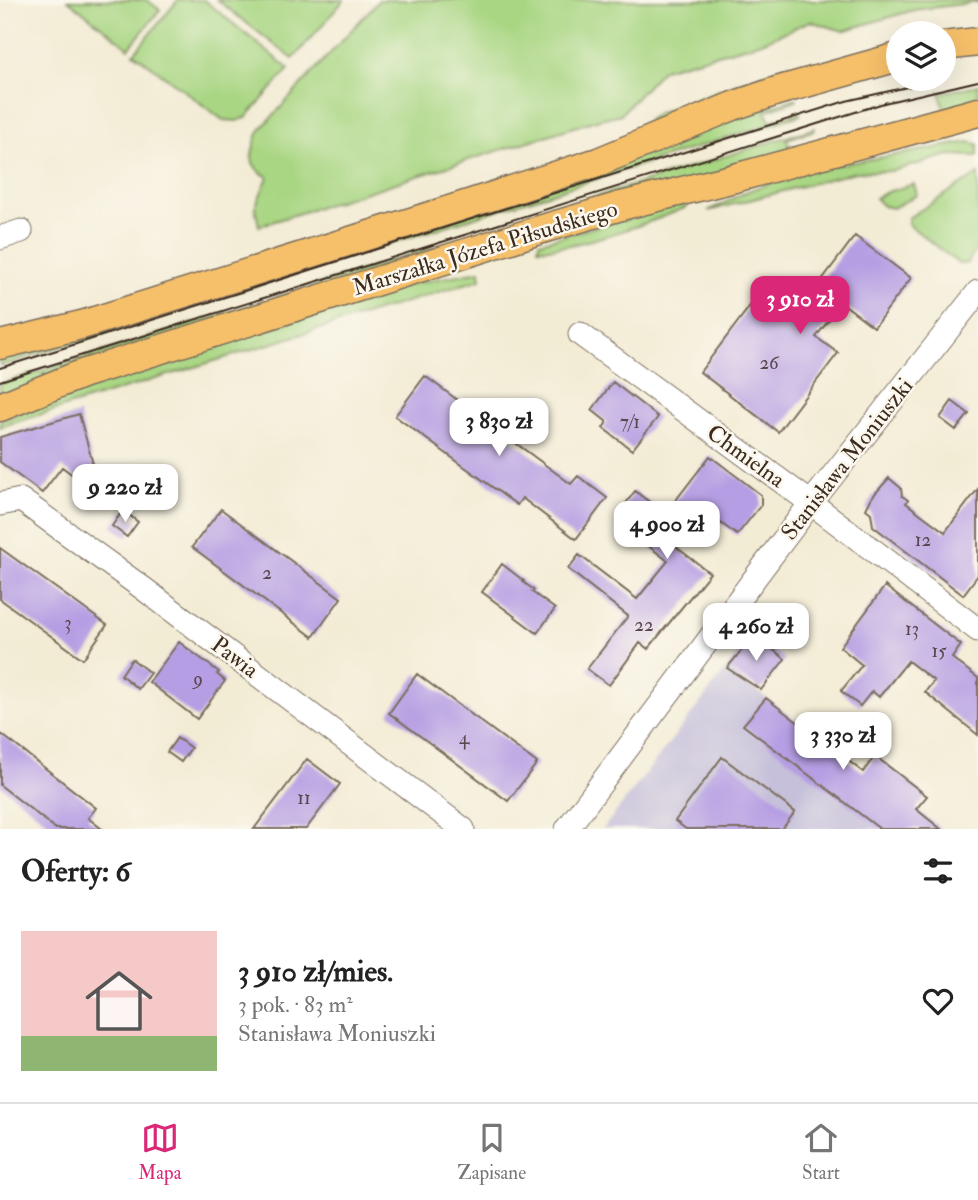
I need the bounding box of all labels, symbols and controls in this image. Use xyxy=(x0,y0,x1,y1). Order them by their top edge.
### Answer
map controls xyxy=(886,21,956,91)
button: layers xyxy=(886,21,956,91)
street label: Marszałka Józefa Piłsudskiego xyxy=(349,194,621,302)
pin: 3 910 zł xyxy=(728,276,872,336)
text: 3 910 zł xyxy=(766,284,834,313)
house number: 26 xyxy=(759,351,780,375)
street label: Stanisława Moniuszki xyxy=(775,372,919,546)
pin: 3 830 zł xyxy=(427,398,571,458)
text: 3 830 zł xyxy=(466,406,532,435)
house number: 7/1 xyxy=(620,410,640,434)
street label: Chmielna xyxy=(701,418,791,494)
pin: 9 220 zł xyxy=(53,464,197,524)
text: 9 220 zł xyxy=(88,472,162,501)
pin: 4 900 zł xyxy=(595,502,739,561)
text: 4 900 zł xyxy=(630,509,704,538)
house number: 12 xyxy=(915,528,931,552)
house number: 2 xyxy=(262,561,272,585)
pin: 4 260 zł xyxy=(684,604,828,663)
house number: 3 xyxy=(64,611,72,635)
text: 4 260 zł xyxy=(719,611,793,640)
house number: 22 xyxy=(634,613,654,637)
house number: 13 xyxy=(905,617,919,641)
street label: Pawia xyxy=(206,630,265,685)
house number: 15 xyxy=(931,639,947,663)
house number: 9 xyxy=(191,667,203,691)
pin: 3 330 zł xyxy=(771,712,915,772)
text: 3 330 zł xyxy=(811,720,875,749)
house number: 4 xyxy=(459,726,470,750)
house number: 11 xyxy=(297,786,311,810)
icon: filters xyxy=(919,852,957,890)
text: Oferty: 6 xyxy=(21,853,130,890)
text: 3 910 zł/mies. xyxy=(238,953,393,990)
icon: home xyxy=(77,959,161,1043)
icon: heart xyxy=(919,982,957,1020)
text: 3 pok. · 83 m² xyxy=(238,990,353,1019)
text: Stanisława Moniuszki xyxy=(238,1019,436,1048)
tab: Mapa xyxy=(138,1119,181,1185)
tab: Zapisane xyxy=(457,1119,526,1185)
tab: Start xyxy=(802,1119,840,1185)

